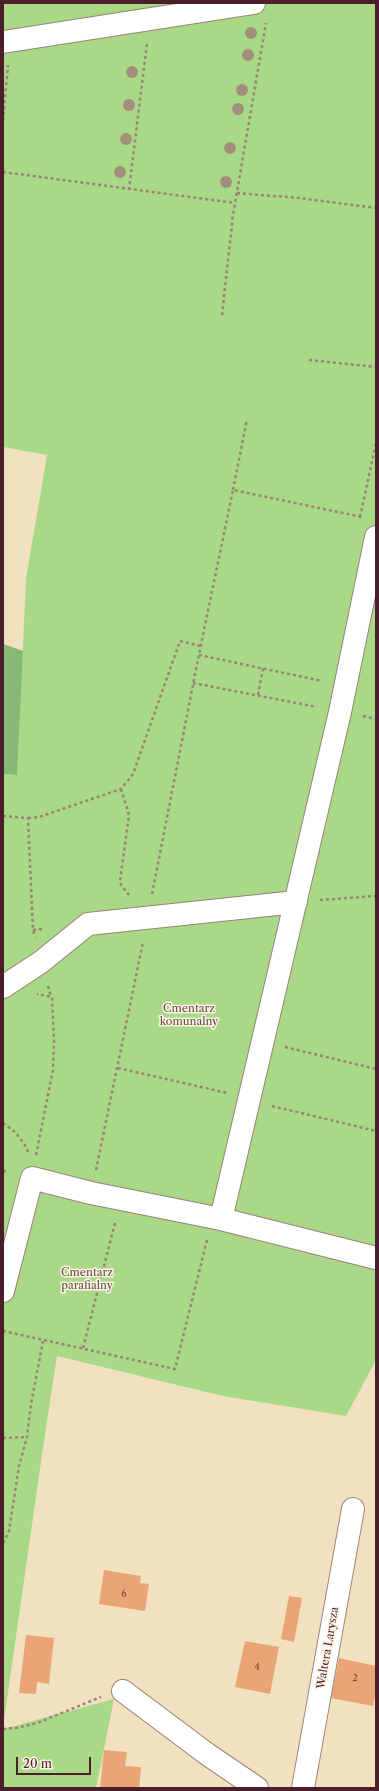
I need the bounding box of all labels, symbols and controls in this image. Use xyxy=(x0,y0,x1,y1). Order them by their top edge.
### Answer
park label: Cmentarz komunalny xyxy=(160,1002,218,1028)
park label: Cmentarz parafialny xyxy=(61,1266,113,1292)
house number: 6 xyxy=(121,1589,127,1599)
street label: Waltera Larysza xyxy=(314,1606,342,1690)
house number: 4 xyxy=(254,1662,260,1672)
house number: 2 xyxy=(352,1673,358,1683)
scale bar xyxy=(18,1749,93,1775)
text: 20 m xyxy=(23,1756,52,1771)

